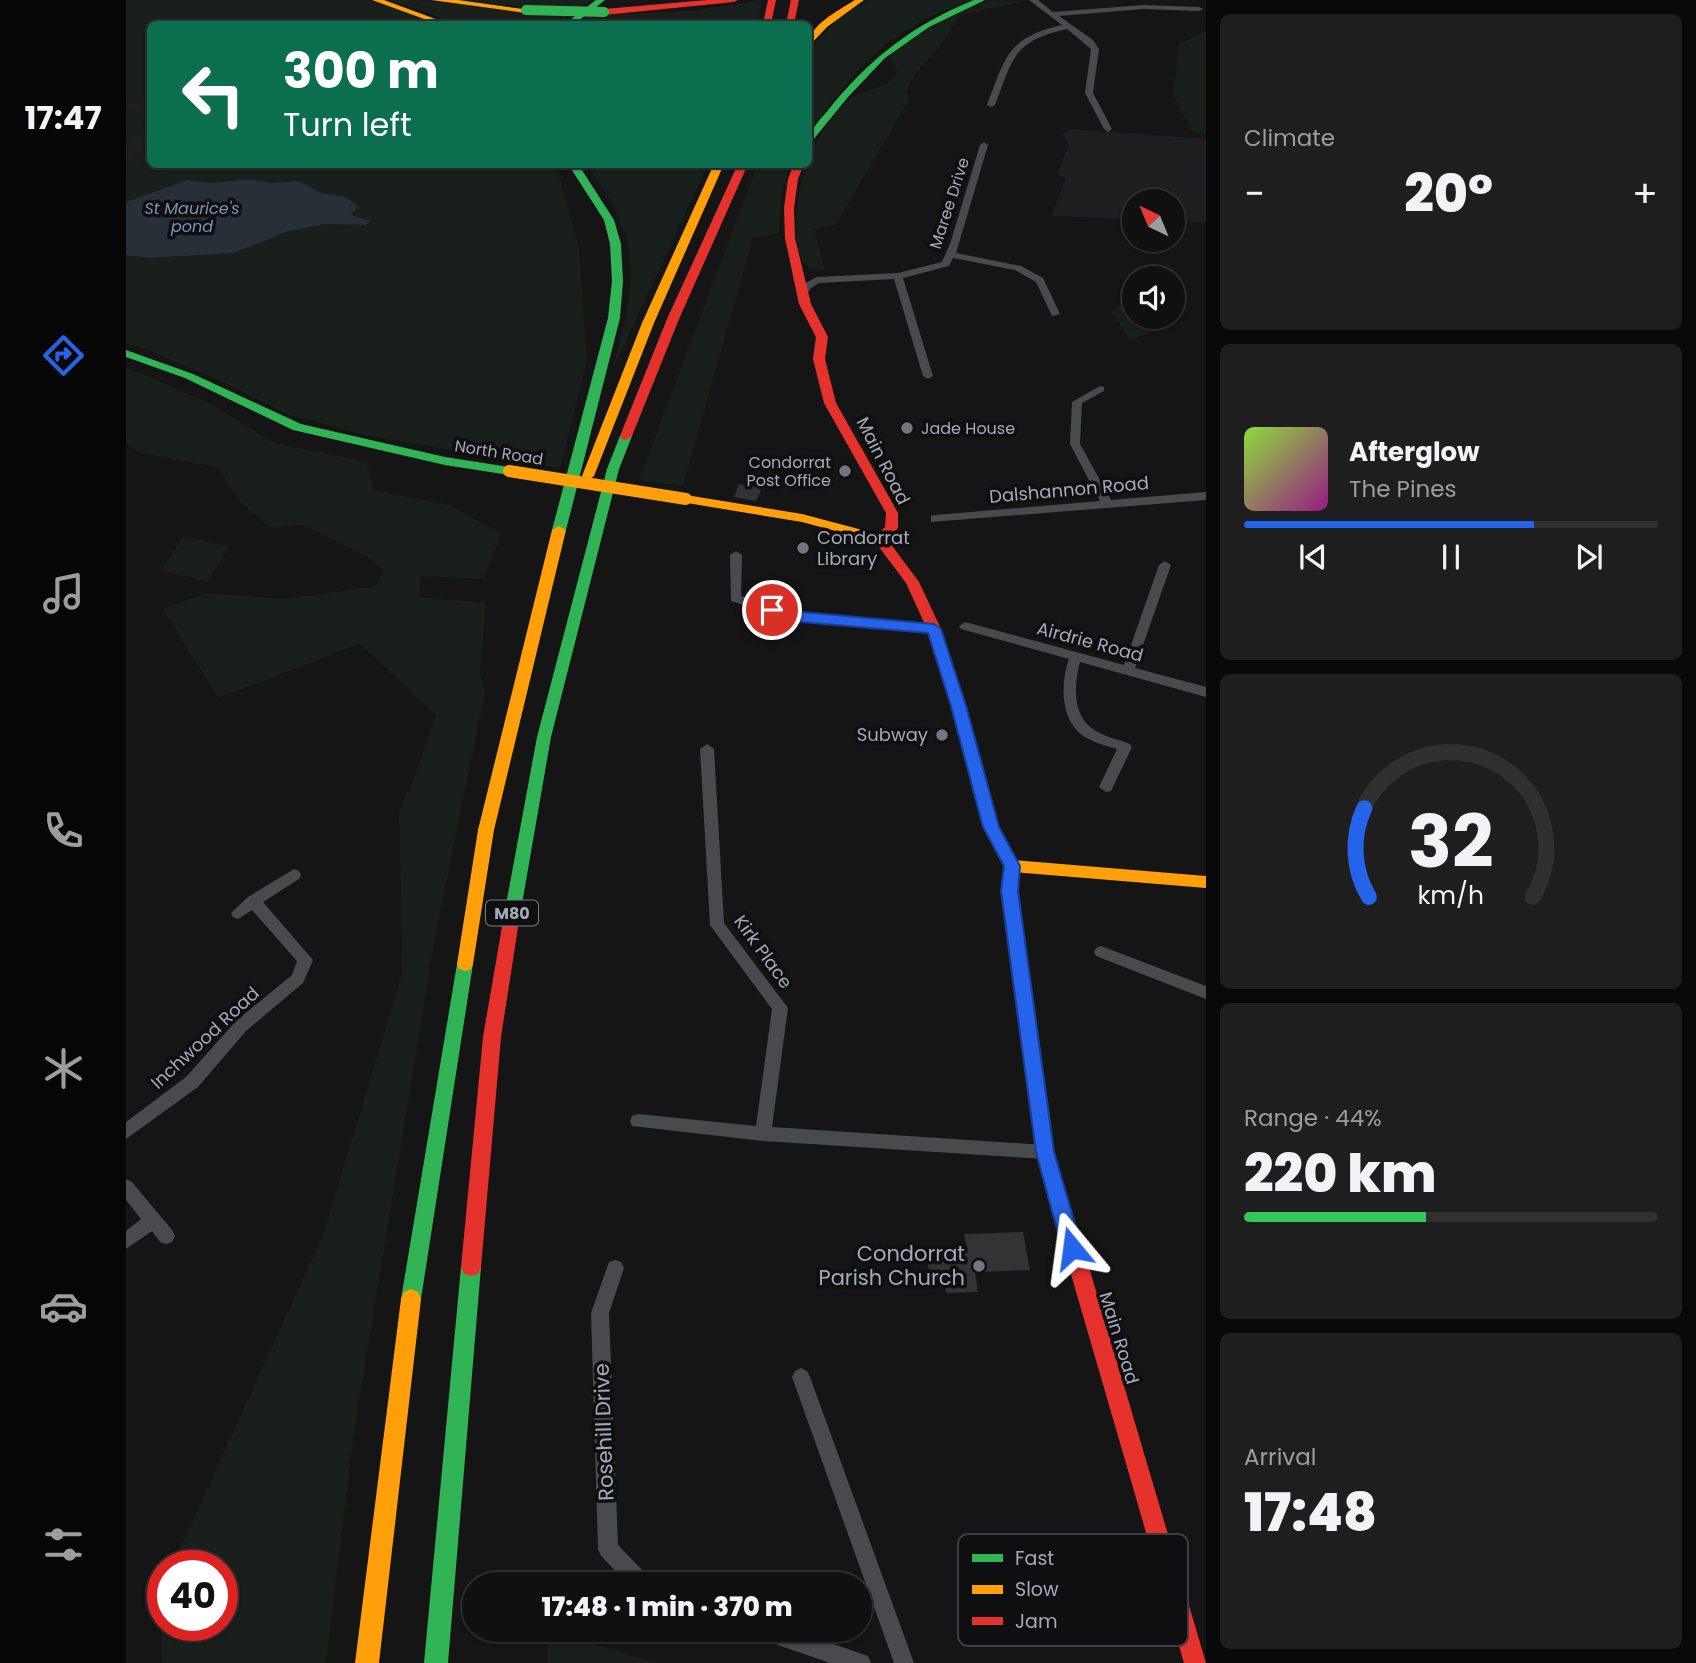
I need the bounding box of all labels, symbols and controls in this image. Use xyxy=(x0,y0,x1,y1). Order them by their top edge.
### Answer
text: 300 m xyxy=(283,37,439,105)
icon: left xyxy=(168,49,259,140)
text: 17:47 xyxy=(24,95,102,140)
text: Turn left xyxy=(283,102,412,147)
text: Climate xyxy=(1244,122,1335,154)
street label: Maree Drive xyxy=(924,154,975,252)
text: 20° xyxy=(1404,157,1493,230)
text: − xyxy=(1244,167,1265,220)
text: + xyxy=(1632,167,1658,220)
north arrow xyxy=(1122,189,1185,252)
map controls xyxy=(1122,189,1185,329)
water label: St Maurice's pond xyxy=(144,197,240,238)
button: sound xyxy=(1122,266,1185,329)
icon: directions xyxy=(39,331,88,380)
street label: Main Road xyxy=(851,413,916,509)
place label: Jade House xyxy=(921,417,1015,440)
marker: Jade House xyxy=(899,420,915,436)
street label: North Road xyxy=(453,434,545,471)
text: Afterglow xyxy=(1349,434,1480,470)
place label: Condorrat Post Office xyxy=(746,451,831,492)
marker: Condorrat Post Office xyxy=(837,463,853,479)
street label: Dalshannon Road xyxy=(988,470,1150,509)
text: The Pines xyxy=(1349,473,1457,505)
place label: Condorrat Library xyxy=(817,525,910,571)
icon: previous xyxy=(1294,538,1332,576)
icon: pause xyxy=(1432,538,1470,576)
icon: next xyxy=(1570,538,1608,576)
marker: Condorrat Library xyxy=(795,540,811,556)
icon: music xyxy=(39,569,88,618)
pin xyxy=(742,580,802,640)
icon: arrive xyxy=(753,591,791,629)
street label: Airdrie Road xyxy=(1034,615,1146,668)
place label: Subway xyxy=(857,722,928,747)
marker: Subway xyxy=(934,727,950,743)
text: 32 xyxy=(1408,792,1494,893)
icon: phone xyxy=(39,806,88,855)
text: km/h xyxy=(1418,878,1484,913)
road number: M80 xyxy=(486,900,538,925)
street label: Kirk Place xyxy=(728,910,799,993)
street label: Inchwood Road xyxy=(145,981,264,1095)
icon: climate xyxy=(39,1044,88,1093)
text: Range · 44% xyxy=(1244,1102,1382,1134)
text: 220 km xyxy=(1244,1137,1436,1210)
position arrow xyxy=(1035,1211,1109,1285)
place label: Condorrat Parish Church xyxy=(819,1239,965,1292)
marker: Condorrat Parish Church xyxy=(971,1258,987,1274)
icon: car xyxy=(39,1282,88,1331)
street label: Main Road xyxy=(1094,1289,1145,1387)
street label: Rosehill Drive xyxy=(587,1363,620,1501)
text: Arrival xyxy=(1244,1441,1316,1473)
text: 17:48 xyxy=(1244,1476,1377,1549)
icon: filters xyxy=(39,1520,88,1569)
legend xyxy=(958,1534,1188,1646)
text: Fast xyxy=(1015,1545,1054,1572)
speed limit sign: 40 xyxy=(147,1550,238,1641)
text: Slow xyxy=(1015,1576,1059,1603)
text: 17:48 · 1 min · 370 m xyxy=(541,1589,793,1625)
text: Jam xyxy=(1015,1608,1057,1635)

